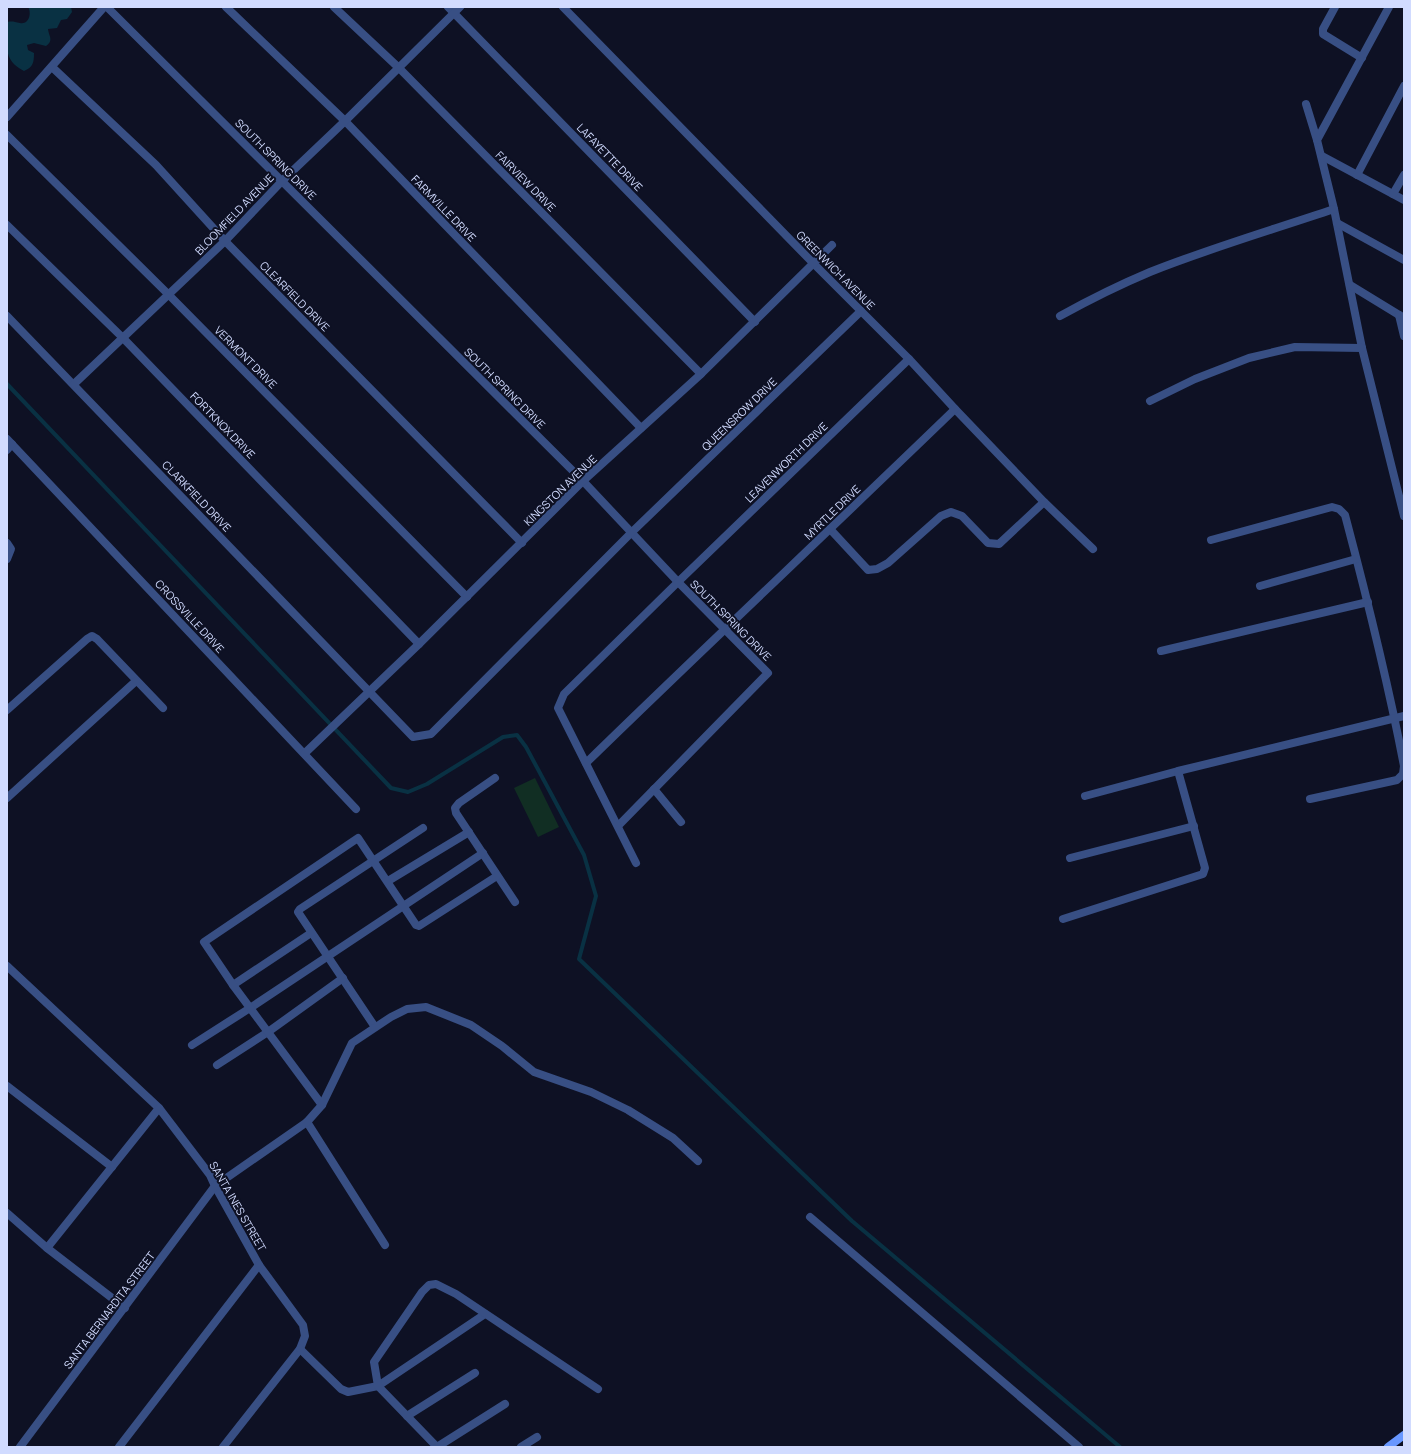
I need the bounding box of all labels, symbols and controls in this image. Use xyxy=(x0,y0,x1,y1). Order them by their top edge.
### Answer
street label: SOUTH SPRING DRIVE xyxy=(232,115,320,203)
street label: LAFAYETTE DRIVE xyxy=(574,120,646,194)
street label: FAIRVIEW DRIVE xyxy=(493,148,559,214)
street label: BLOOMFIELD AVENUE xyxy=(191,170,277,258)
street label: FARMVILLE DRIVE xyxy=(408,171,480,245)
street label: GREENWICH AVENUE xyxy=(793,227,879,313)
street label: CLEARFIELD DRIVE xyxy=(257,258,333,334)
street label: VERMONT DRIVE xyxy=(211,322,281,392)
street label: SOUTH SPRING DRIVE xyxy=(461,344,549,432)
street label: QUEENSROW DRIVE xyxy=(698,374,780,454)
street label: FORTKNOX DRIVE xyxy=(187,388,259,462)
street label: LEAVENWORTH DRIVE xyxy=(741,419,831,505)
street label: KINGSTON AVENUE xyxy=(520,451,600,529)
street label: CLARKFIELD DRIVE xyxy=(159,457,235,535)
street label: MYRTLE DRIVE xyxy=(801,481,863,543)
street label: CROSSVILLE DRIVE xyxy=(152,576,228,656)
street label: SOUTH SPRING DRIVE xyxy=(687,576,775,664)
street label: SANTA INES STREET xyxy=(206,1158,270,1254)
street label: SANTA BERNARDITA STREET xyxy=(60,1248,158,1372)

